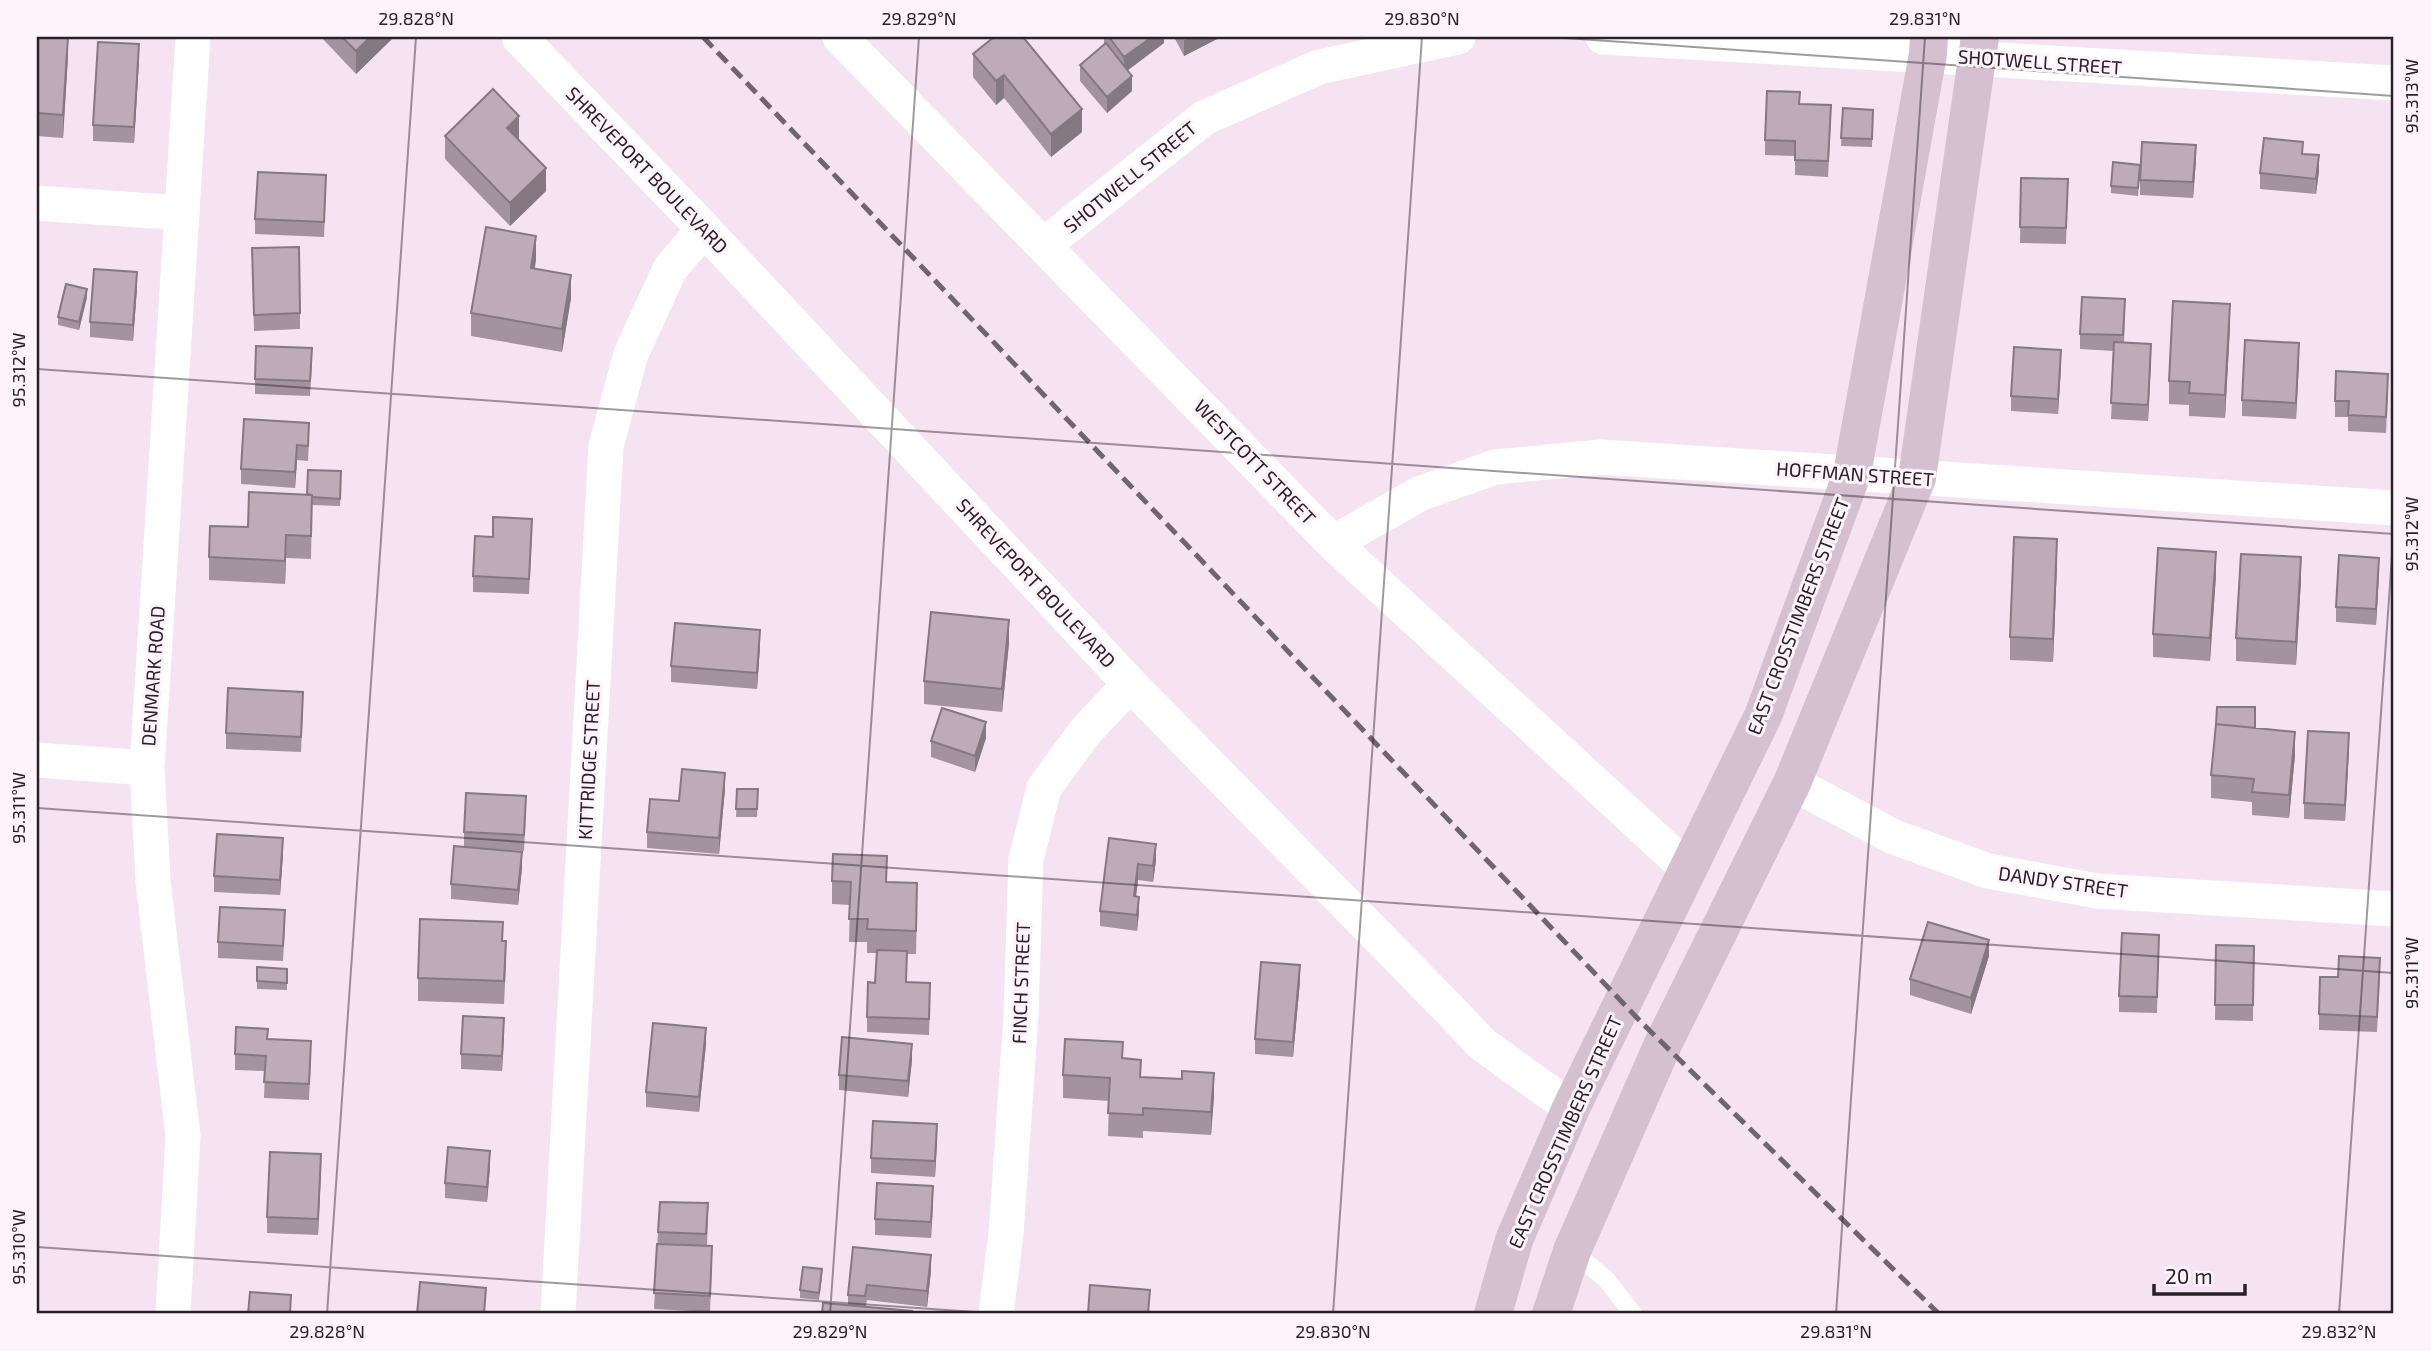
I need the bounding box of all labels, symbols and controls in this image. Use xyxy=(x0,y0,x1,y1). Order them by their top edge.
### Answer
text: 29.828°N xyxy=(378,7,454,29)
text: 29.829°N xyxy=(881,7,957,29)
text: 29.830°N xyxy=(1384,7,1460,29)
text: 29.831°N xyxy=(1889,7,1961,29)
street label: SHOTWELL STREET xyxy=(1957,44,2123,79)
text: 95.313°W xyxy=(2400,59,2422,133)
street label: SHREVEPORT BOULEVARD xyxy=(562,82,733,258)
street label: SHOTWELL STREET xyxy=(1059,116,1201,237)
text: 95.312°W xyxy=(7,333,29,407)
street label: WESTCOTT STREET xyxy=(1190,394,1321,529)
street label: HOFFMAN STREET xyxy=(1776,457,1935,490)
street label: SHREVEPORT BOULEVARD xyxy=(952,493,1121,672)
street label: EAST CROSSTIMBERS STREET xyxy=(1742,494,1853,738)
text: 95.312°W xyxy=(2400,497,2422,571)
street label: DENMARK ROAD xyxy=(136,605,169,747)
street label: KITTRIDGE STREET xyxy=(573,679,604,841)
text: 95.311°W xyxy=(7,772,29,844)
street label: DANDY STREET xyxy=(1997,861,2129,902)
street label: FINCH STREET xyxy=(1007,922,1034,1044)
text: 95.311°W xyxy=(2400,937,2422,1009)
street label: EAST CROSSTIMBERS STREET xyxy=(1503,1012,1626,1252)
text: 95.310°W xyxy=(7,1209,29,1285)
scale bar xyxy=(2154,1253,2246,1297)
text: 20 m xyxy=(2165,1263,2213,1288)
text: 29.828°N xyxy=(289,1320,365,1342)
text: 29.829°N xyxy=(792,1320,868,1342)
text: 29.830°N xyxy=(1295,1320,1371,1342)
text: 29.831°N xyxy=(1800,1320,1872,1342)
text: 29.832°N xyxy=(2302,1320,2376,1342)

